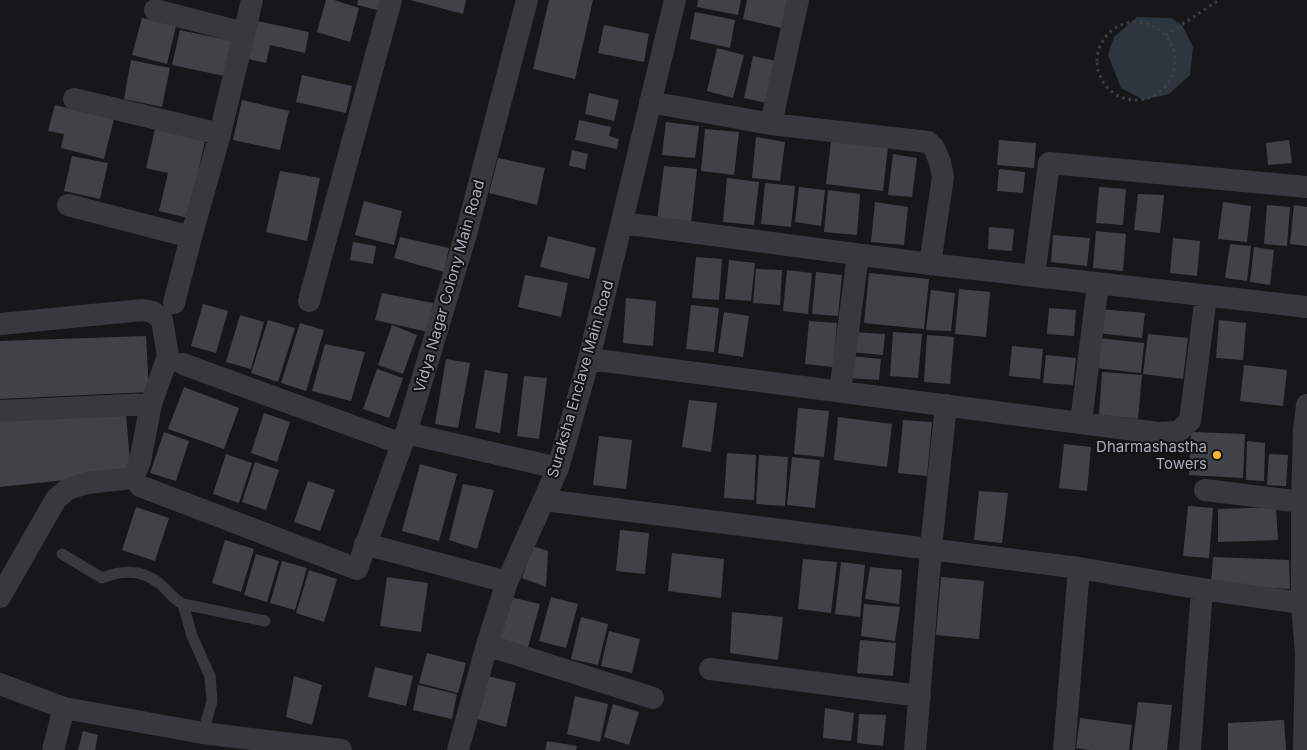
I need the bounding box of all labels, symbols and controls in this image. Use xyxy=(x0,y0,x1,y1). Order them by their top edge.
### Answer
street label: Vidya Nagar Colony Main Road xyxy=(410,178,488,394)
street label: Suraksha Enclave Main Road xyxy=(543,278,617,480)
place label: Dharmashastha Towers xyxy=(1096,437,1207,473)
marker: Dharmashastha Towers xyxy=(1211,449,1223,461)

